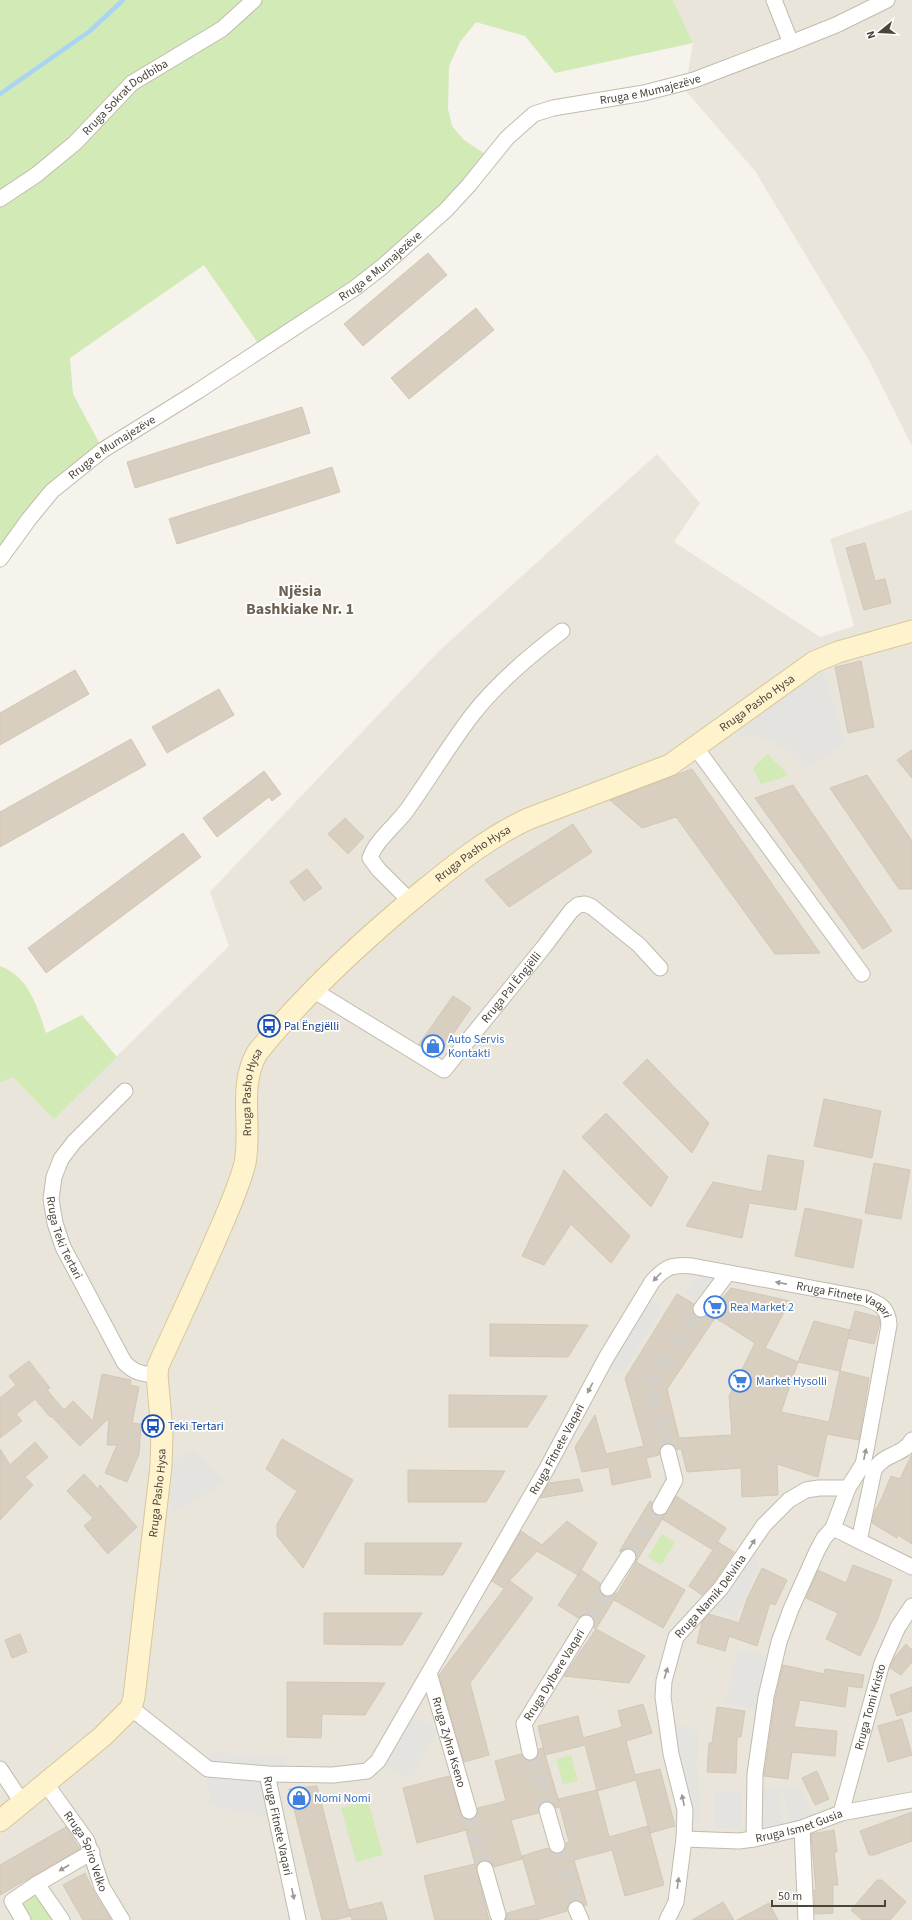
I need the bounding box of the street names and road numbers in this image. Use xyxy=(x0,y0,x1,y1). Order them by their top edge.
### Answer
street label: Rruga Sokrat Dodbiba xyxy=(78,55,171,139)
street label: Rruga e Mumajezëve xyxy=(599,70,703,109)
street label: Rruga e Mumajezëve xyxy=(335,227,426,305)
street label: Rruga e Mumajezëve xyxy=(65,411,159,484)
street label: Rruga Pasho Hysa xyxy=(716,670,798,736)
street label: Rruga Pasho Hysa xyxy=(432,821,514,887)
street label: Rruga Pal Ëngjëlli xyxy=(477,948,546,1027)
street label: Rruga Pasho Hysa xyxy=(238,1045,267,1136)
street label: Rruga Teki Tertari xyxy=(42,1195,87,1282)
street label: Rruga Fitnete Vaqari xyxy=(795,1277,896,1320)
street label: Rruga Fitnete Vaqari xyxy=(525,1401,589,1498)
street label: Rruga Pasho Hysa xyxy=(145,1448,171,1538)
street label: Rruga Namik Delvina xyxy=(671,1551,751,1642)
street label: Rruga Dylbere Vaqari xyxy=(520,1626,589,1724)
street label: Rruga Tomi Kristo xyxy=(851,1662,890,1752)
street label: Rruga Zyhra Kseno xyxy=(427,1695,470,1790)
street label: Rruga Fitnete Vaqari xyxy=(259,1775,296,1877)
street label: Rruga Ismet Gusia xyxy=(754,1805,845,1847)
street label: Rruga Spiro Velko xyxy=(59,1808,111,1895)

